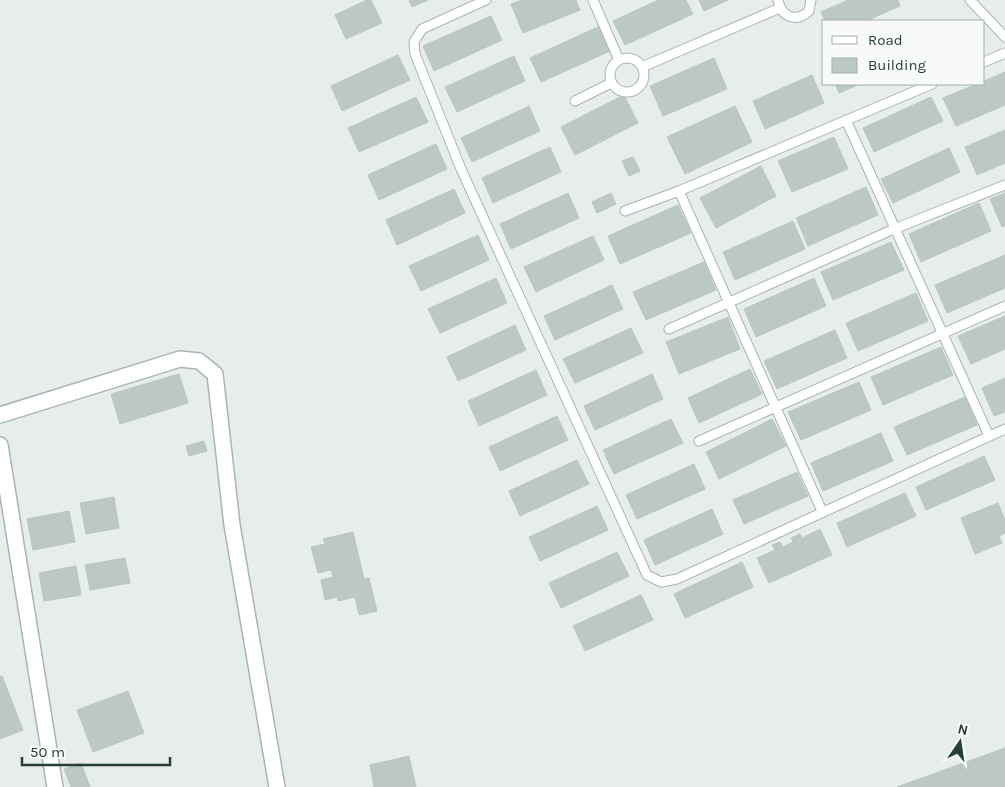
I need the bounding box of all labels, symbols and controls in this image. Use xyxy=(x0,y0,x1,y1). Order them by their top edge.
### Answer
legend xyxy=(822,20,985,85)
text: Road xyxy=(868,31,903,49)
text: Building xyxy=(868,56,926,74)
north arrow xyxy=(935,717,985,767)
text: N xyxy=(956,720,970,739)
scale bar xyxy=(22,734,170,766)
text: 50 m xyxy=(30,743,65,761)

